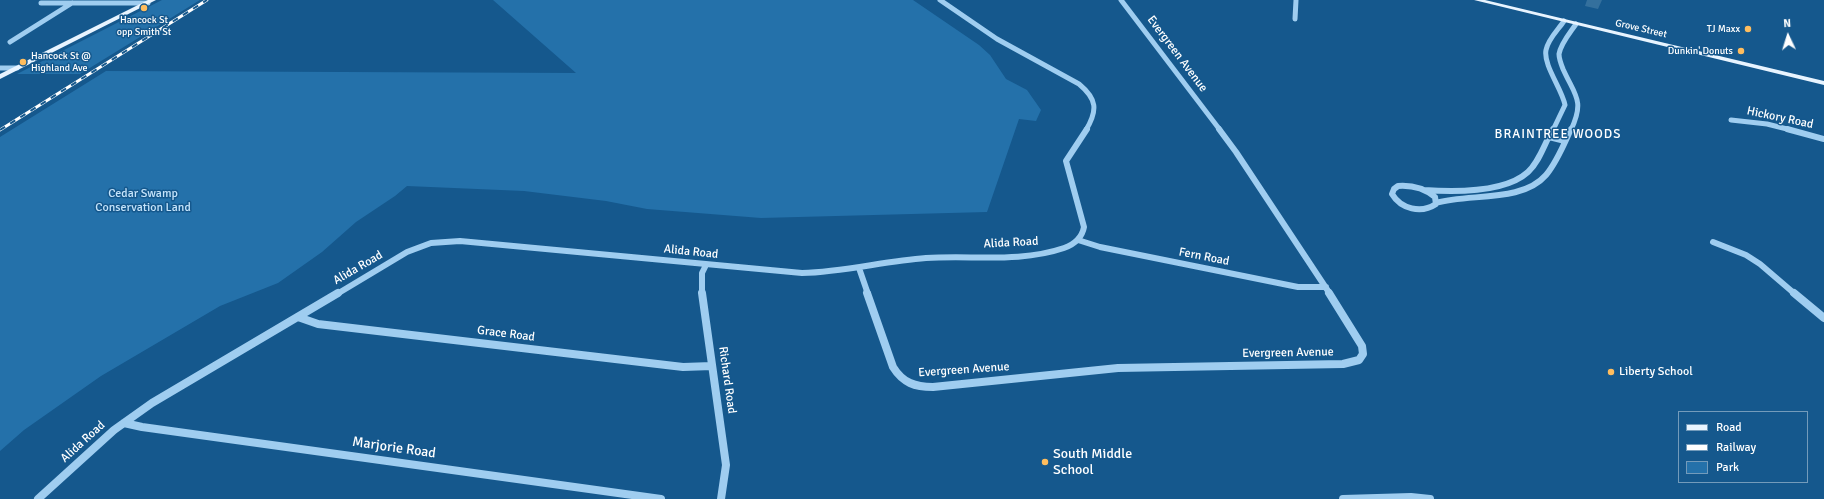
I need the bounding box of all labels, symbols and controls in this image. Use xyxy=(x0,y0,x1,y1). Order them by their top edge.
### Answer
marker: Hancock St opp Smith St xyxy=(139,3,149,13)
street label: Evergreen Avenue xyxy=(1144,13,1210,95)
place label: Hancock St opp Smith St xyxy=(117,14,171,38)
north arrow xyxy=(1768,16,1808,56)
street label: Grove Street xyxy=(1614,17,1668,41)
text: N xyxy=(1783,17,1791,30)
place label: TJ Maxx xyxy=(1707,23,1740,35)
marker: TJ Maxx xyxy=(1743,24,1753,34)
place label: Dunkin' Donuts xyxy=(1668,45,1733,57)
marker: Dunkin' Donuts xyxy=(1736,46,1746,56)
place label: Hancock St @ Highland Ave xyxy=(31,50,91,74)
marker: Hancock St @ Highland Ave xyxy=(18,57,28,67)
street label: Hickory Road xyxy=(1745,104,1815,132)
district label: BRAINTREE WOODS xyxy=(1495,127,1621,143)
park label: Cedar Swamp Conservation Land xyxy=(95,187,191,215)
street label: Alida Road xyxy=(983,234,1039,252)
street label: Alida Road xyxy=(663,242,719,262)
street label: Fern Road xyxy=(1177,245,1231,269)
street label: Alida Road xyxy=(331,248,385,288)
street label: Grace Road xyxy=(476,323,536,345)
street label: Richard Road xyxy=(715,345,739,415)
street label: Evergreen Avenue xyxy=(1242,345,1334,361)
street label: Evergreen Avenue xyxy=(918,360,1010,380)
place label: Liberty School xyxy=(1619,365,1693,379)
marker: Liberty School xyxy=(1606,367,1616,377)
legend xyxy=(1678,411,1808,483)
street label: Alida Road xyxy=(58,418,108,466)
text: Road xyxy=(1716,420,1742,435)
street label: Marjorie Road xyxy=(351,434,437,462)
text: Railway xyxy=(1716,440,1756,455)
place label: South Middle School xyxy=(1053,446,1132,478)
marker: South Middle School xyxy=(1040,457,1050,467)
text: Park xyxy=(1716,460,1739,475)

